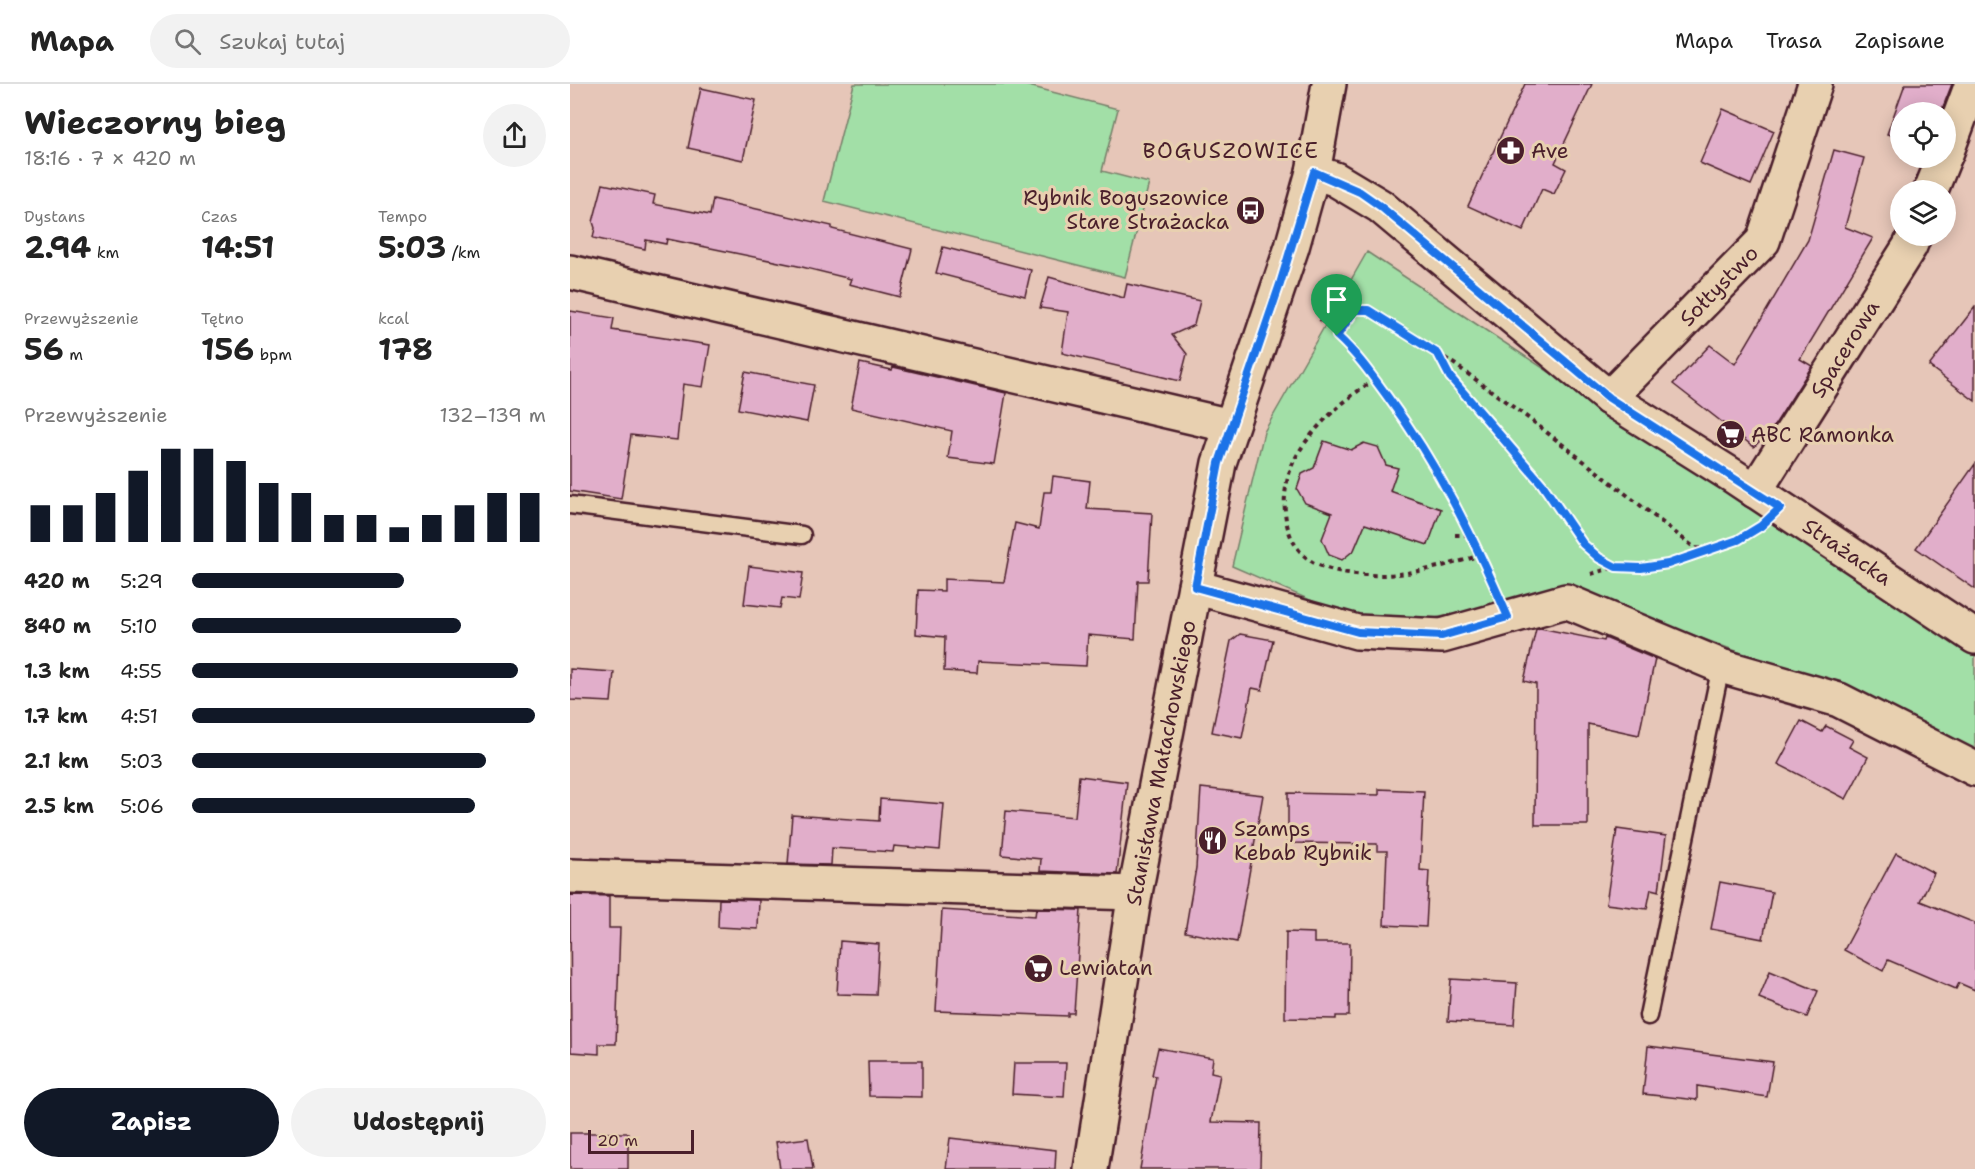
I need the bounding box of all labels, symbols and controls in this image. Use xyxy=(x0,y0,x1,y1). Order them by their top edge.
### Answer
search box xyxy=(150,14,570,68)
text: Mapa xyxy=(30,22,114,60)
icon: search xyxy=(171,25,204,58)
text: Szukaj tutaj xyxy=(219,27,345,56)
text: Mapa xyxy=(1675,27,1733,55)
text: Trasa xyxy=(1766,27,1822,55)
text: Zapisane xyxy=(1855,27,1945,55)
text: Wieczorny bieg xyxy=(24,100,286,145)
map controls xyxy=(1890,102,1956,246)
button: locate xyxy=(1890,102,1956,168)
button: share xyxy=(483,104,546,167)
pharmacy icon: Ave xyxy=(1494,135,1526,167)
district label: BOGUSZOWICE xyxy=(1143,136,1319,165)
place label: Ave xyxy=(1531,137,1569,165)
text: 18:16 · 7 × 420 m xyxy=(24,145,196,171)
button: layers xyxy=(1890,180,1956,246)
place label: Rybnik Boguszowice Stare Strażacka xyxy=(1023,184,1229,236)
bus stop icon: Rybnik Boguszowice Stare Strażacka xyxy=(1234,194,1266,226)
text: Dystans xyxy=(24,206,85,227)
text: Czas xyxy=(201,206,238,227)
text: Tempo xyxy=(378,206,427,227)
text: 2.94 xyxy=(24,227,91,268)
text: 14:51 xyxy=(201,227,275,268)
text: 5:03 xyxy=(378,227,446,268)
street label: Sołtystwo xyxy=(1673,240,1765,332)
text: km xyxy=(91,242,119,263)
text: /km xyxy=(446,242,480,263)
pin xyxy=(1311,274,1362,336)
icon: arrive xyxy=(1320,283,1353,316)
street label: Spacerowa xyxy=(1804,295,1886,403)
text: Przewyższenie xyxy=(24,308,139,329)
text: Tętno xyxy=(201,308,244,329)
text: kcal xyxy=(378,308,409,329)
text: 56 xyxy=(24,329,64,370)
text: 156 xyxy=(201,329,254,370)
text: 178 xyxy=(378,329,433,370)
text: m xyxy=(64,344,83,365)
text: bpm xyxy=(254,344,292,365)
text: Przewyższenie xyxy=(24,402,168,428)
text: 132–139 m xyxy=(440,402,546,428)
supermarket icon: ABC Ramonka xyxy=(1714,419,1746,451)
place label: ABC Ramonka xyxy=(1751,421,1894,449)
street label: Strażacka xyxy=(1797,512,1897,592)
text: 420 m xyxy=(24,568,90,594)
text: 5:29 xyxy=(120,568,163,594)
text: 840 m xyxy=(24,613,91,639)
text: 5:10 xyxy=(120,613,157,639)
street label: Stanisława Małachowskiego xyxy=(1120,618,1202,908)
text: 1.3 km xyxy=(24,658,90,684)
text: 4:55 xyxy=(120,658,162,684)
text: 1.7 km xyxy=(24,703,88,729)
text: 4:51 xyxy=(120,703,158,729)
text: 2.1 km xyxy=(24,748,89,774)
text: 5:03 xyxy=(120,748,163,774)
text: 2.5 km xyxy=(24,793,94,819)
text: 5:06 xyxy=(120,793,164,819)
place label: Szamps Kebab Rybnik xyxy=(1234,815,1372,867)
restaurant icon: Szamps Kebab Rybnik xyxy=(1197,825,1229,857)
supermarket icon: Lewiatan xyxy=(1022,952,1054,984)
place label: Lewiatan xyxy=(1059,954,1153,982)
button: Zapisz xyxy=(24,1088,279,1157)
button: Udostępnij xyxy=(291,1088,546,1157)
scale bar xyxy=(588,1127,694,1154)
text: 20 m xyxy=(597,1130,638,1151)

